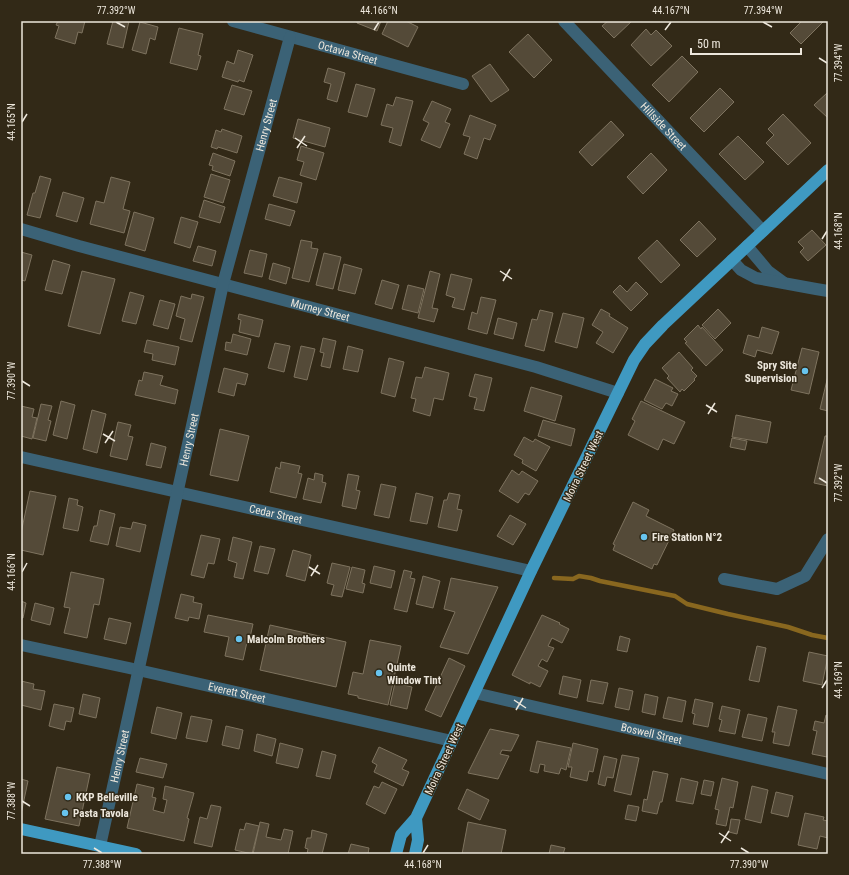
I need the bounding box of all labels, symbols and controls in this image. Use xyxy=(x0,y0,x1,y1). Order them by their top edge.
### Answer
text: 77.392°W xyxy=(97,5,136,16)
text: 44.166°N xyxy=(360,5,398,16)
text: 44.167°N xyxy=(652,5,690,16)
text: 77.394°W xyxy=(744,5,783,16)
scale bar xyxy=(691,30,801,56)
text: 50 m xyxy=(697,37,721,51)
street label: Octavia Street xyxy=(316,39,379,67)
text: 77.394°W xyxy=(833,43,844,82)
street label: Henry Street xyxy=(253,98,280,153)
street label: Hillside Street xyxy=(638,100,689,153)
text: 44.165°N xyxy=(6,103,17,141)
text: 44.168°N xyxy=(833,212,844,250)
street label: Murney Street xyxy=(289,296,351,324)
place label: Spry Site Supervision xyxy=(745,359,797,385)
text: 77.390°W xyxy=(6,361,17,400)
marker: Spry Site Supervision xyxy=(800,366,810,376)
street label: Henry Street xyxy=(177,412,202,467)
street label: Moira Street West xyxy=(561,429,606,504)
text: 77.392°W xyxy=(833,463,844,502)
street label: Cedar Street xyxy=(248,502,303,527)
place label: Fire Station N°2 xyxy=(652,531,722,544)
marker: Fire Station N°2 xyxy=(639,532,649,542)
text: 44.166°N xyxy=(6,553,17,591)
place label: Malcolm Brothers xyxy=(247,633,325,646)
marker: Malcolm Brothers xyxy=(234,634,244,644)
place label: Quinte Window Tint xyxy=(387,661,442,687)
text: 44.169°N xyxy=(833,661,844,699)
marker: Quinte Window Tint xyxy=(374,668,384,678)
street label: Everett Street xyxy=(207,680,267,706)
street label: Moira Street West xyxy=(422,721,467,797)
street label: Boswell Street xyxy=(619,721,683,747)
street label: Henry Street xyxy=(108,729,132,784)
text: 77.388°W xyxy=(6,781,17,820)
place label: KKP Belleville xyxy=(76,791,138,804)
marker: KKP Belleville xyxy=(63,792,73,802)
place label: Pasta Tavola xyxy=(73,807,129,820)
marker: Pasta Tavola xyxy=(60,808,70,818)
text: 77.388°W xyxy=(83,859,122,870)
text: 44.168°N xyxy=(404,859,442,870)
text: 77.390°W xyxy=(730,859,769,870)

